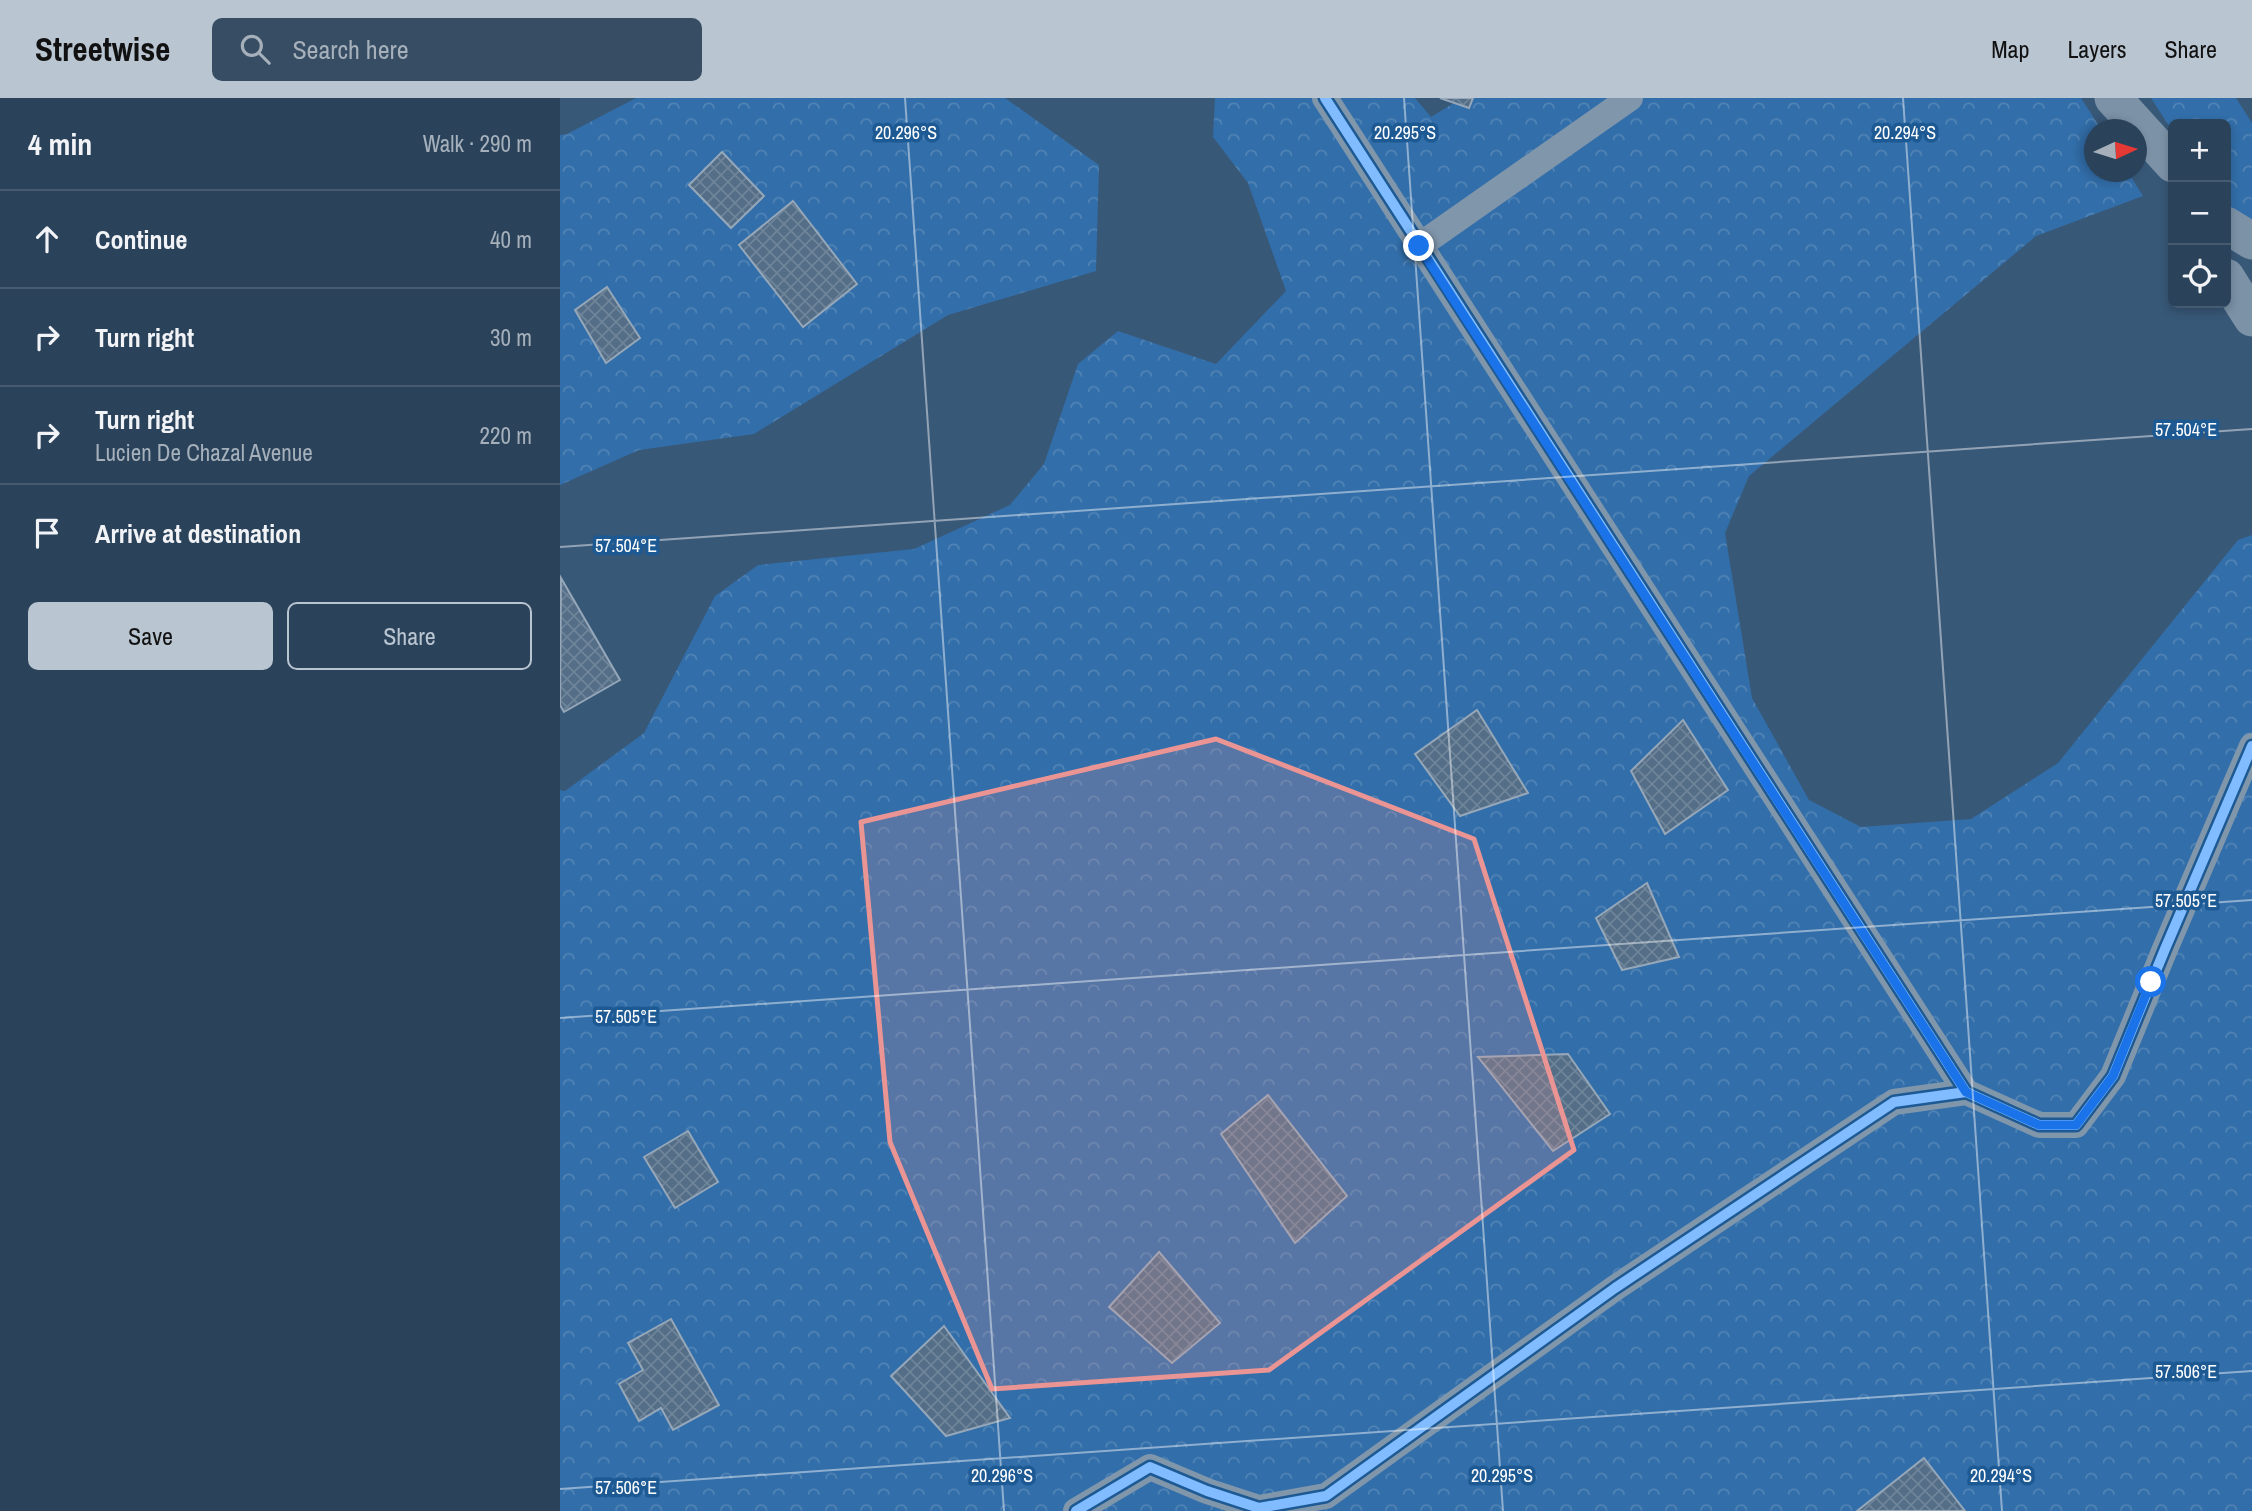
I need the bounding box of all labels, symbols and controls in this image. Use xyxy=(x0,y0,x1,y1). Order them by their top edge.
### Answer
search box xyxy=(212,18,702,81)
text: Streetwise xyxy=(35,27,170,71)
icon: search xyxy=(236,30,274,68)
text: Search here xyxy=(292,32,409,67)
text: Map xyxy=(1991,33,2029,65)
text: Layers xyxy=(2067,33,2126,65)
text: Share xyxy=(2164,33,2217,65)
north arrow xyxy=(2084,119,2147,182)
map controls xyxy=(2168,119,2231,308)
button: + xyxy=(2168,119,2231,182)
text: 20.296°S xyxy=(875,120,937,145)
text: 20.295°S xyxy=(1374,120,1436,145)
text: 20.294°S xyxy=(1874,120,1936,145)
text: 4 min xyxy=(28,124,92,164)
text: Walk · 290 m xyxy=(423,128,532,159)
button: − xyxy=(2168,182,2231,245)
icon: ahead xyxy=(28,220,66,258)
text: Continue xyxy=(95,222,187,257)
text: 40 m xyxy=(490,224,532,255)
route end xyxy=(1403,230,1434,261)
button: locate xyxy=(2168,245,2231,308)
icon: right xyxy=(28,318,66,356)
text: Turn right xyxy=(95,320,194,355)
text: 30 m xyxy=(490,322,532,353)
text: Turn right xyxy=(95,402,194,437)
icon: right xyxy=(28,416,66,454)
text: 57.504°E xyxy=(2155,417,2217,442)
text: 220 m xyxy=(480,420,532,451)
text: Lucien De Chazal Avenue xyxy=(95,437,313,468)
icon: arrive xyxy=(28,514,66,552)
text: Arrive at destination xyxy=(95,516,301,551)
text: 57.504°E xyxy=(595,533,657,558)
button: Save xyxy=(28,602,273,670)
button: Share xyxy=(287,602,532,670)
text: 57.505°E xyxy=(2155,888,2217,913)
route start xyxy=(2135,966,2166,997)
text: 57.505°E xyxy=(595,1004,657,1029)
text: 57.506°E xyxy=(2155,1359,2217,1384)
text: 20.296°S xyxy=(971,1463,1033,1488)
text: 20.295°S xyxy=(1471,1463,1533,1488)
text: 20.294°S xyxy=(1970,1463,2032,1488)
text: 57.506°E xyxy=(595,1475,657,1500)

